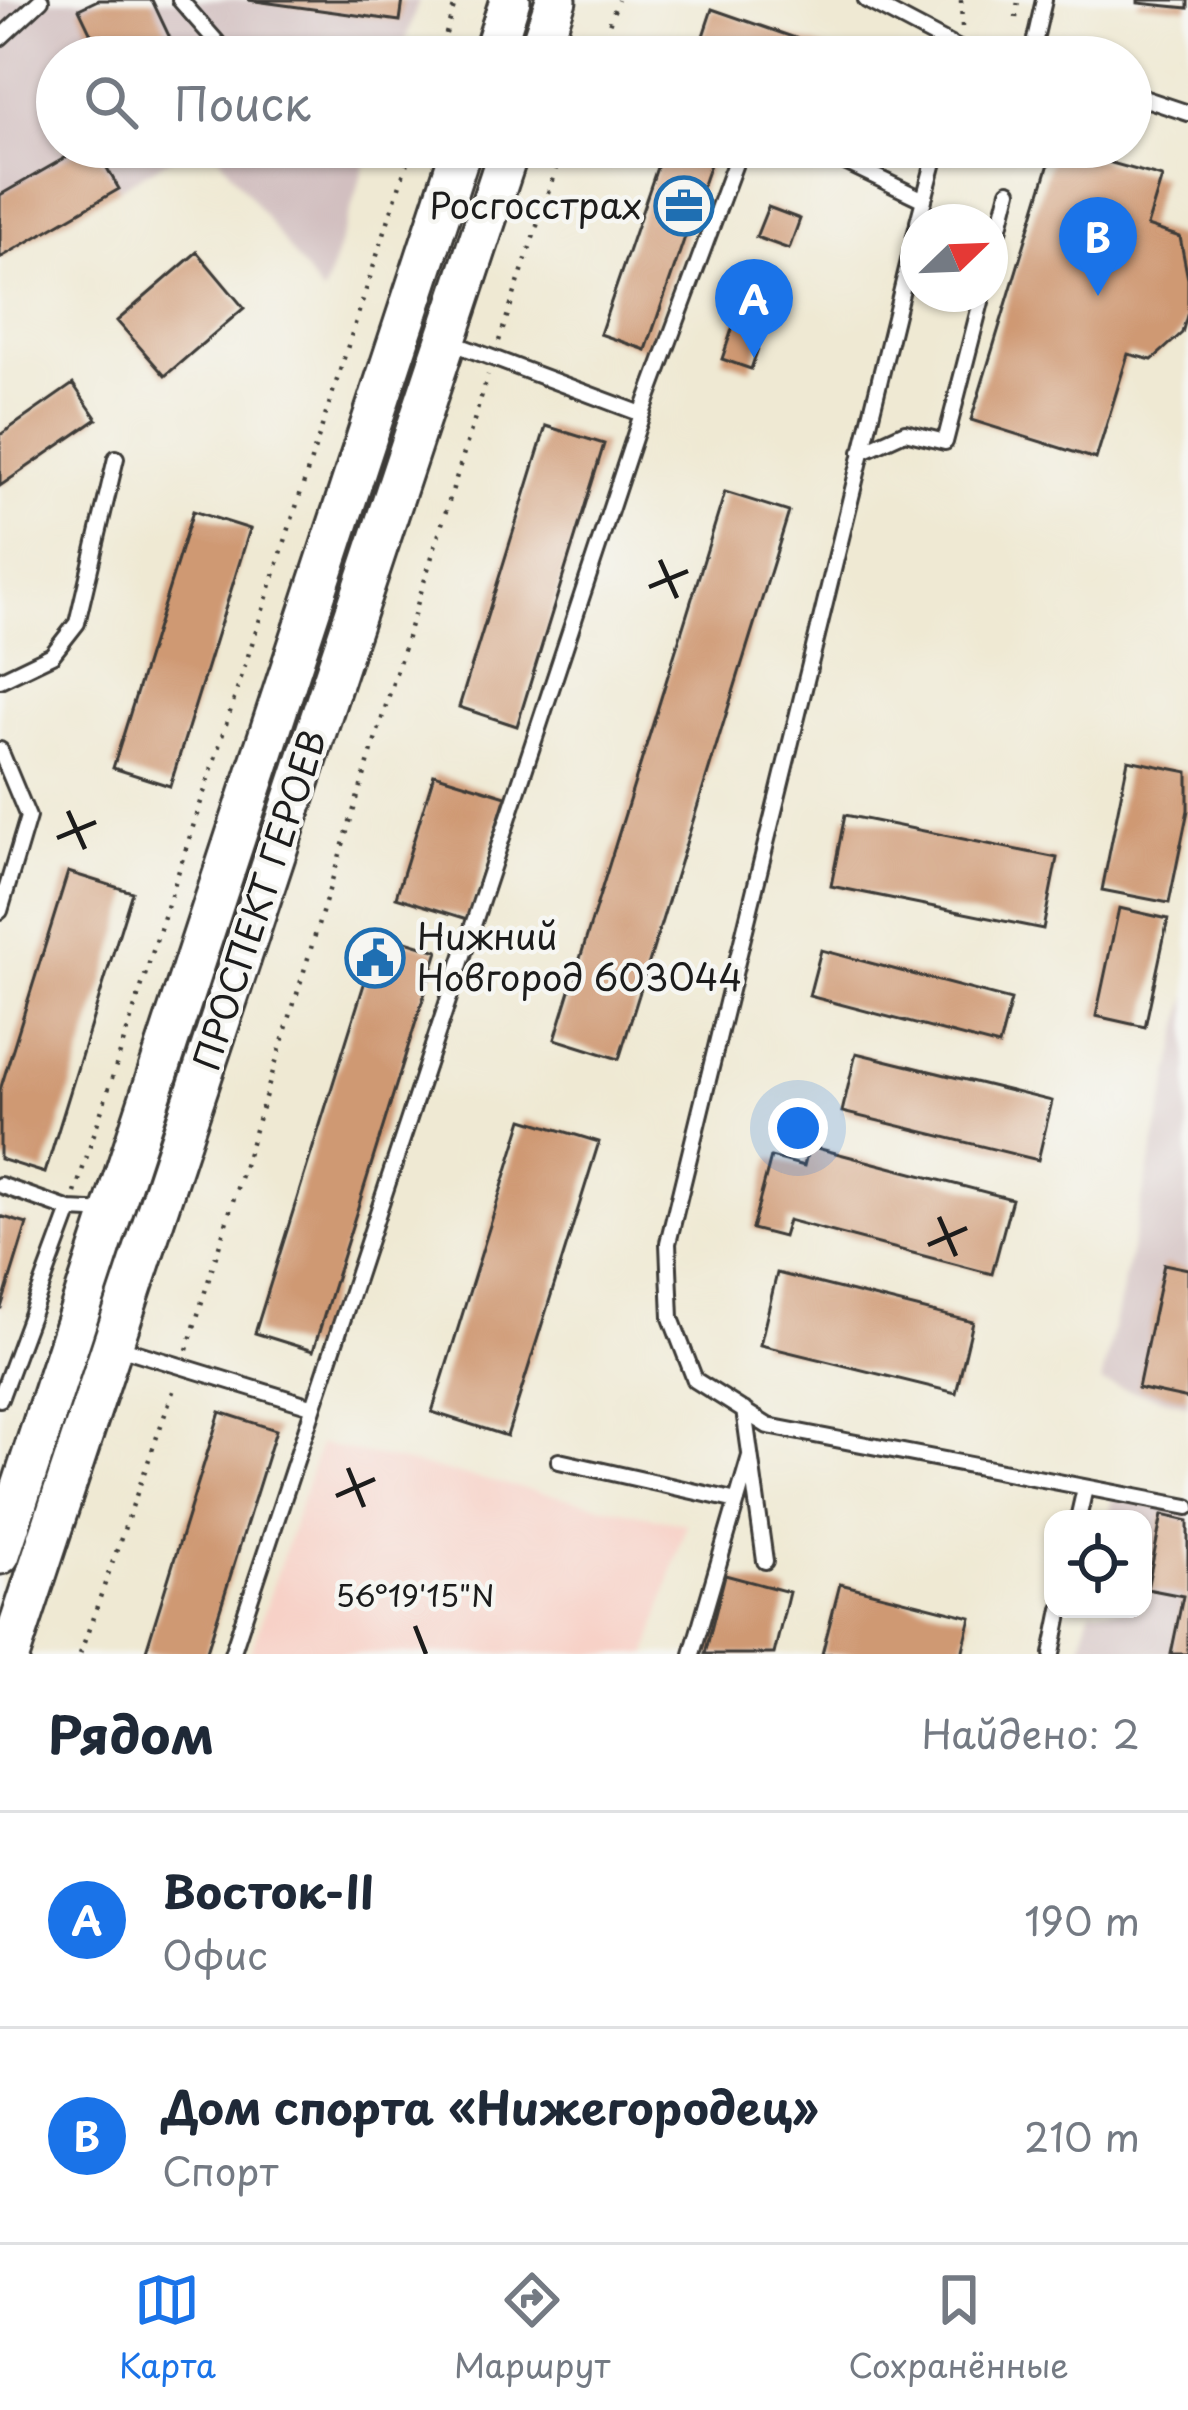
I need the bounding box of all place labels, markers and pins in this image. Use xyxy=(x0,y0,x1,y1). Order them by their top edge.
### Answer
office icon: Росгосстрах xyxy=(653,175,715,237)
place label: Росгосстрах xyxy=(429,177,642,231)
pin: B xyxy=(1059,197,1137,296)
pin: A xyxy=(715,259,793,358)
place label: Нижний Новгород 603044 xyxy=(417,908,742,1003)
public building icon: Нижний Новгород 603044 xyxy=(344,927,406,989)

